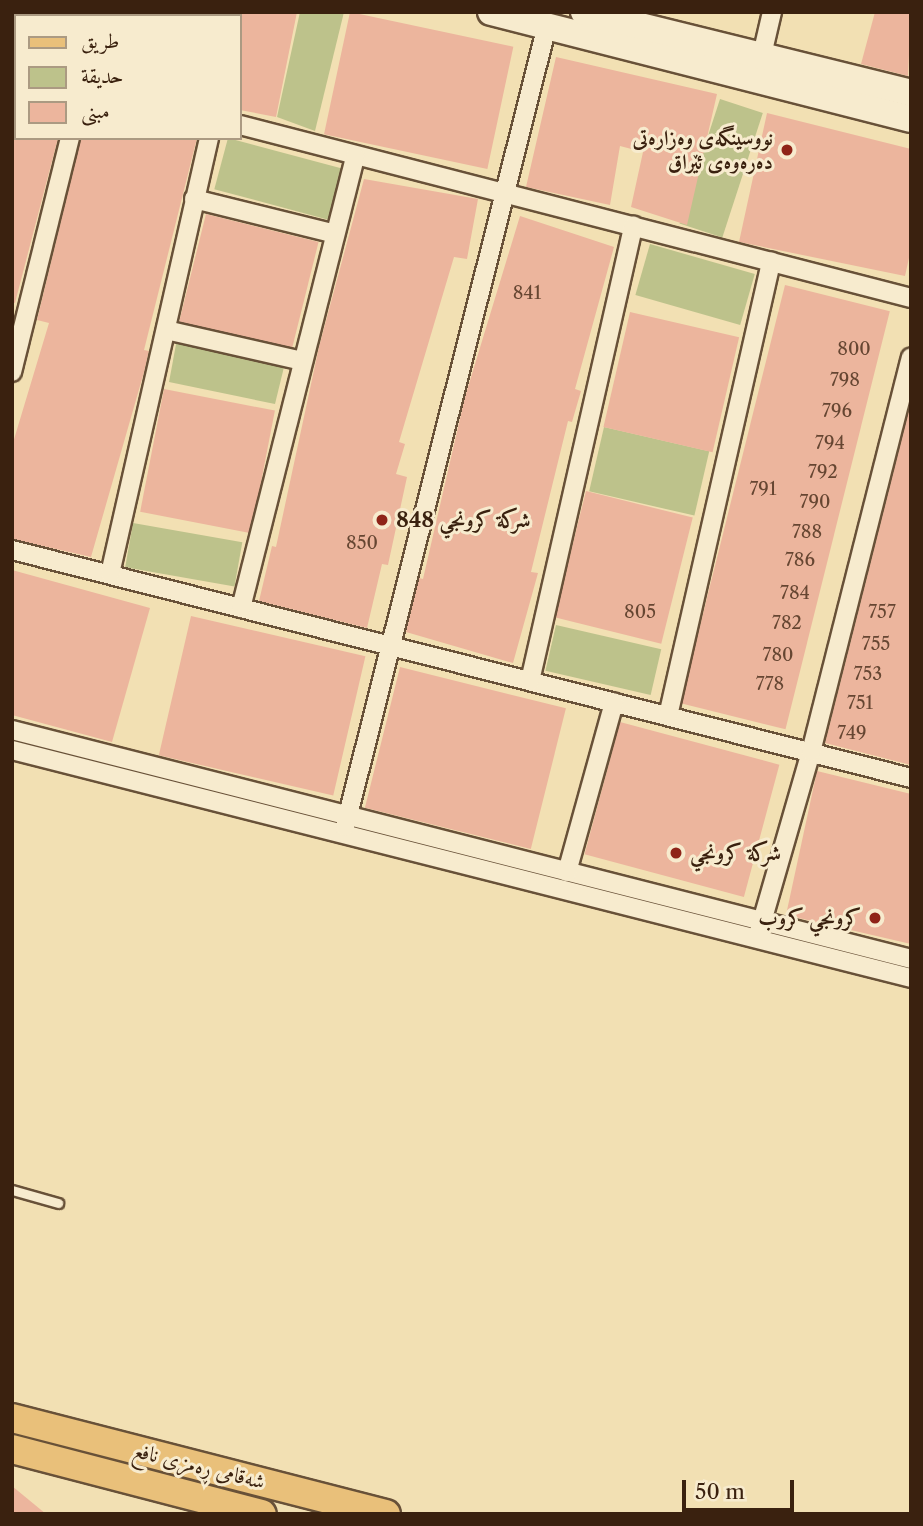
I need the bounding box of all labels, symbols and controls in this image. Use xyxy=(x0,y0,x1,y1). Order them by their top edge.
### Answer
legend xyxy=(14,14,242,140)
text: طريق xyxy=(81,28,119,53)
text: حديقة xyxy=(81,63,124,88)
text: مبنى xyxy=(81,98,110,123)
place label: نووسینگەی وەزارەتی دەرەوەی ئێراق xyxy=(632,125,773,175)
marker: نووسینگەی وەزارەتی دەرەوەی ئێراق xyxy=(779,142,795,158)
house number: 841 xyxy=(513,282,541,304)
house number: 800 xyxy=(837,338,871,360)
house number: 798 xyxy=(830,369,860,391)
house number: 796 xyxy=(822,400,852,422)
house number: 794 xyxy=(815,432,845,454)
house number: 792 xyxy=(808,461,838,483)
house number: 791 xyxy=(750,478,776,500)
house number: 790 xyxy=(800,491,830,513)
place label: شركة كرونجي 848 xyxy=(396,507,531,533)
marker: شركة كرونجي 848 xyxy=(374,512,390,528)
house number: 788 xyxy=(792,521,822,543)
house number: 850 xyxy=(346,532,378,554)
house number: 786 xyxy=(785,549,815,571)
house number: 784 xyxy=(780,582,810,604)
house number: 805 xyxy=(624,601,656,623)
house number: 757 xyxy=(868,601,896,623)
house number: 782 xyxy=(772,612,802,634)
house number: 755 xyxy=(862,633,890,655)
house number: 780 xyxy=(763,644,793,666)
house number: 753 xyxy=(854,663,882,685)
house number: 778 xyxy=(756,673,784,695)
house number: 751 xyxy=(847,692,873,714)
house number: 749 xyxy=(837,722,867,744)
place label: شركة كرونجي xyxy=(690,840,781,866)
marker: شركة كرونجي xyxy=(668,845,684,861)
place label: كرونجي كروب xyxy=(758,905,861,931)
marker: كرونجي كروب xyxy=(867,910,883,926)
street label: شەقامی ڕەمزی نافع xyxy=(131,1437,267,1495)
scale bar xyxy=(685,1466,797,1510)
text: 50 m xyxy=(695,1479,745,1504)

